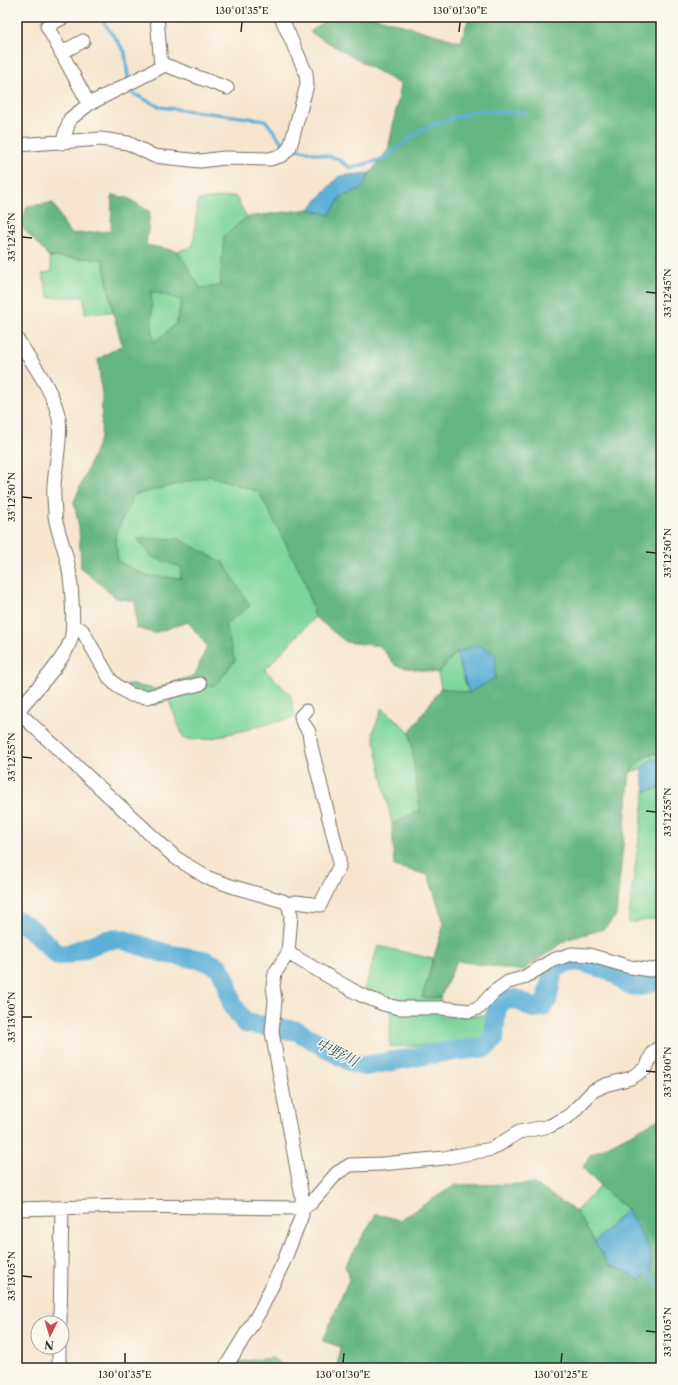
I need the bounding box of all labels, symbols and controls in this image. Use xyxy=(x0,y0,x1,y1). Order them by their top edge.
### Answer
text: 130°01'35"E xyxy=(215,4,269,17)
text: 130°01'30"E xyxy=(433,4,487,17)
text: 33°12'45"N xyxy=(5,212,18,262)
text: 33°12'45"N xyxy=(661,268,674,318)
text: 33°12'50"N xyxy=(5,472,18,522)
text: 33°12'50"N xyxy=(661,528,674,578)
text: 33°12'55"N xyxy=(5,732,18,782)
text: 33°12'55"N xyxy=(661,787,674,837)
text: 33°13'00"N xyxy=(5,992,18,1042)
water label: 中野川 xyxy=(313,1033,363,1072)
text: 33°13'00"N xyxy=(661,1047,674,1097)
text: 33°13'05"N xyxy=(5,1251,18,1301)
text: 33°13'05"N xyxy=(661,1307,674,1357)
north arrow xyxy=(30,1315,70,1355)
text: N xyxy=(43,1338,55,1352)
text: 130°01'35"E xyxy=(98,1368,152,1381)
text: 130°01'30"E xyxy=(316,1368,370,1381)
text: 130°01'25"E xyxy=(534,1368,588,1381)

